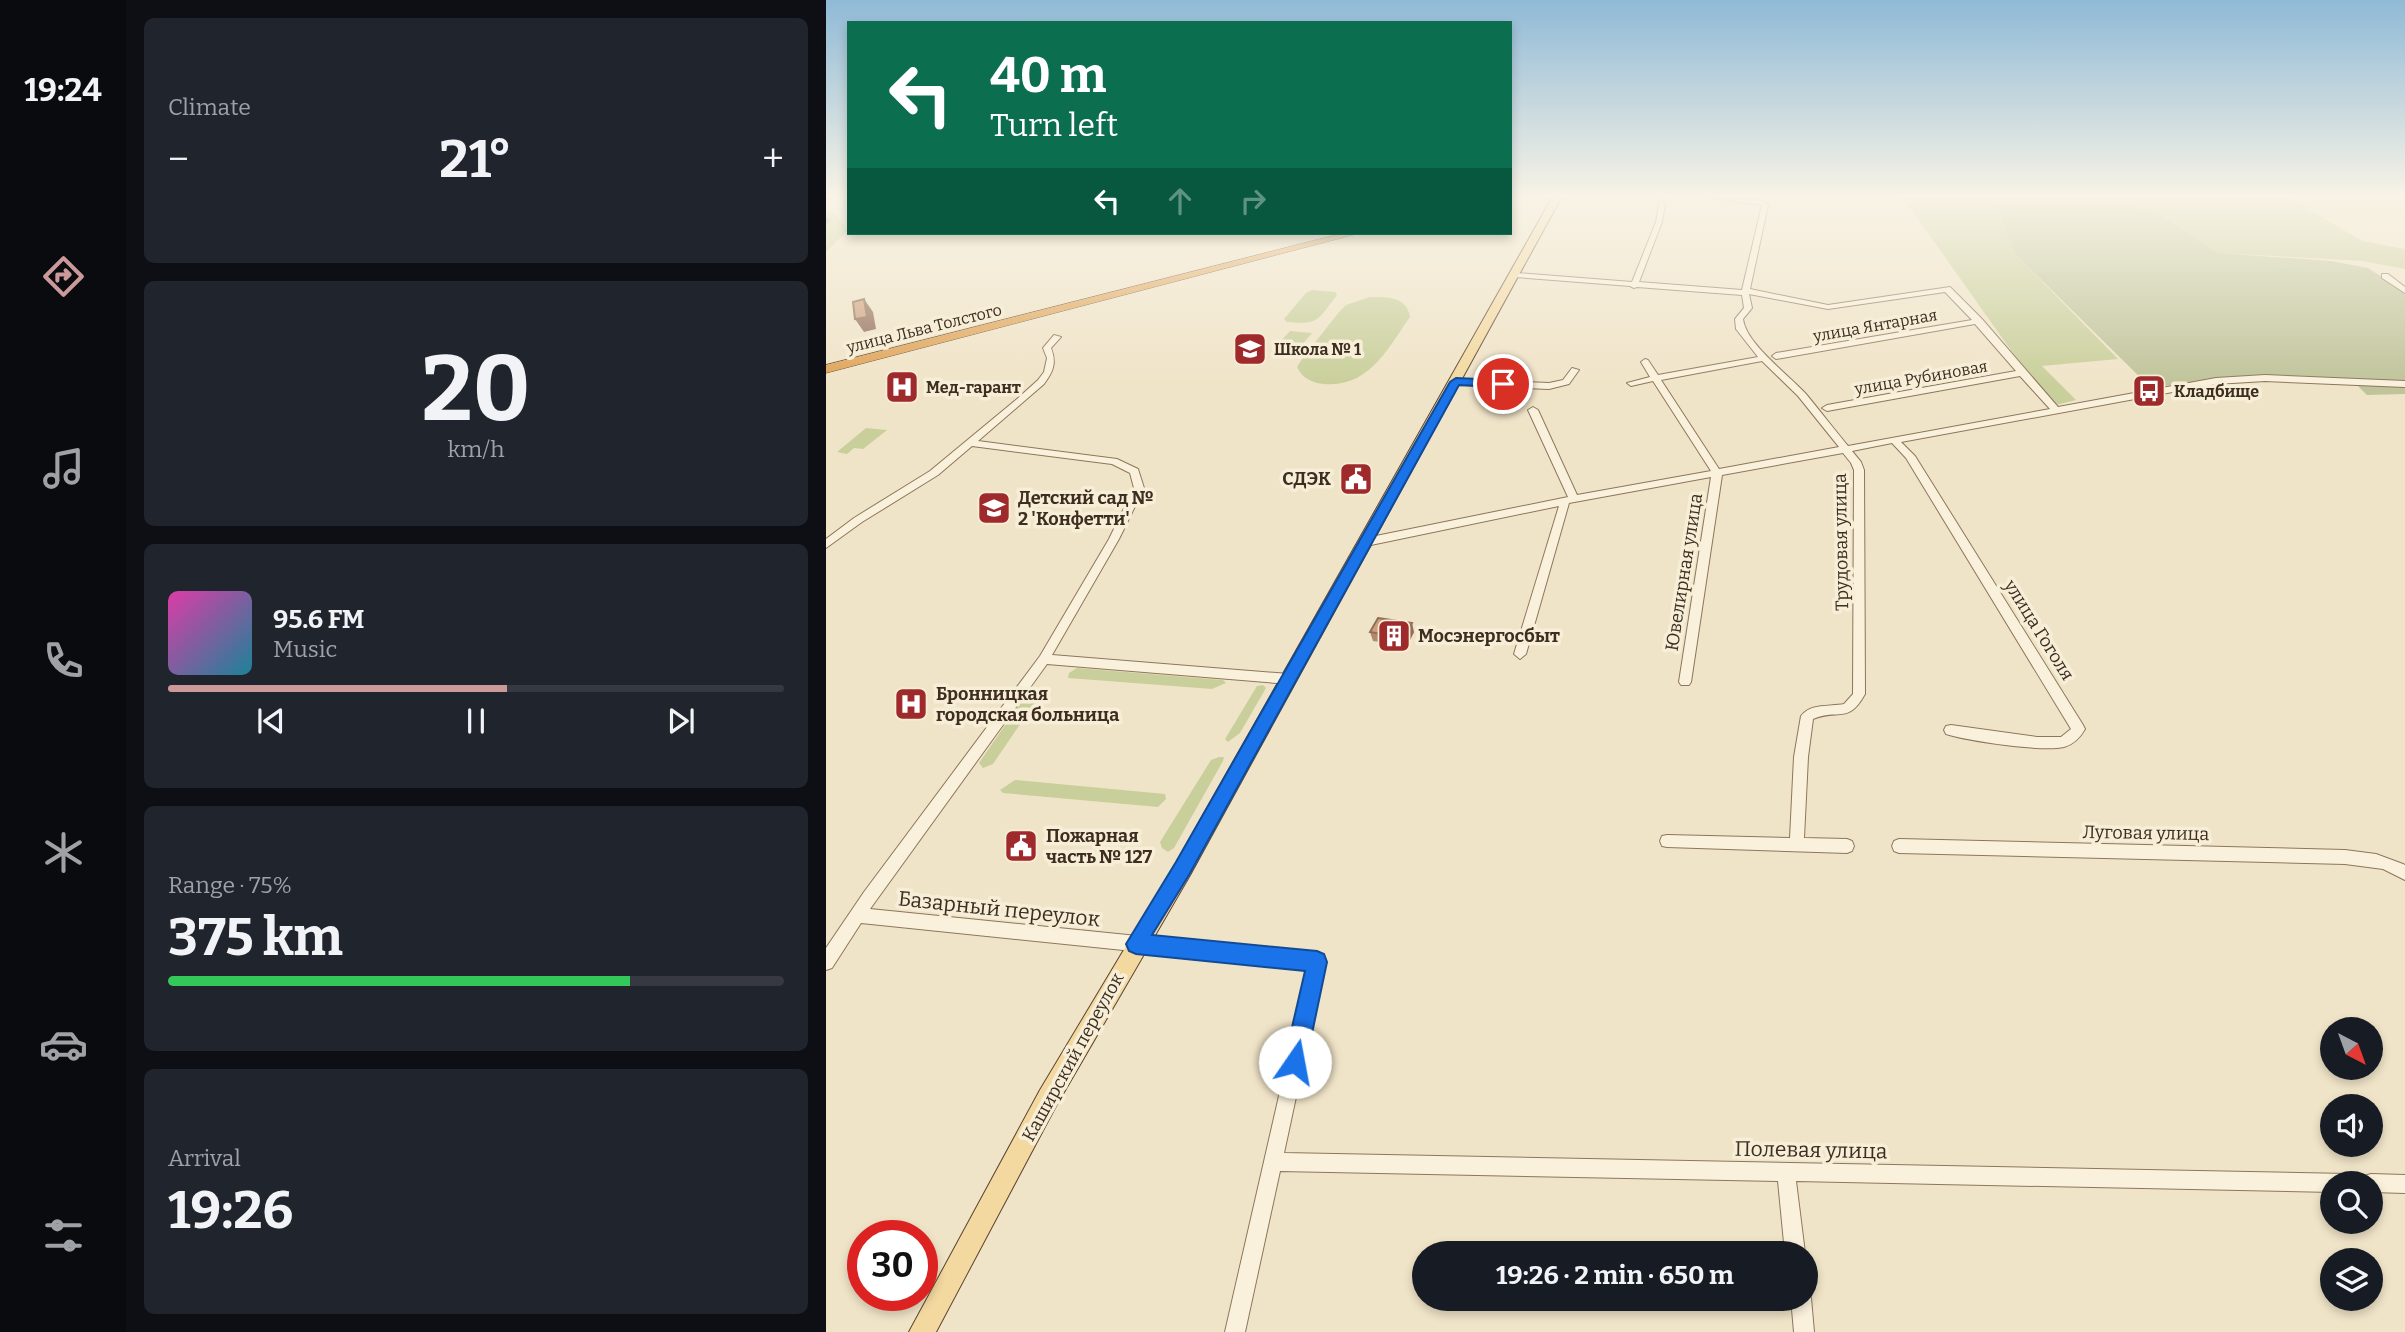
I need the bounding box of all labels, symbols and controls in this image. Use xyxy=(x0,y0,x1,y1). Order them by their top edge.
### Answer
text: 40 m xyxy=(990,46,1107,105)
icon: left xyxy=(875,49,966,140)
text: 19:24 xyxy=(24,71,102,109)
text: Climate xyxy=(168,93,251,121)
text: Turn left xyxy=(990,106,1118,144)
text: 21° xyxy=(439,128,512,191)
text: − xyxy=(168,136,189,182)
text: + xyxy=(762,136,784,182)
icon: left xyxy=(1088,182,1126,220)
icon: ahead xyxy=(1161,182,1199,220)
icon: right xyxy=(1234,182,1272,220)
icon: directions xyxy=(39,252,88,301)
street label: улица Льва Толстого xyxy=(844,300,1004,357)
street label: улица Янтарная xyxy=(1811,305,1939,346)
school or university icon: Школа № 1 xyxy=(1231,330,1269,368)
text: 20 xyxy=(421,335,531,444)
place label: Школа № 1 xyxy=(1274,340,1361,359)
pin xyxy=(1473,354,1533,414)
street label: улица Рубиновая xyxy=(1852,356,1989,399)
icon: arrive xyxy=(1484,365,1522,403)
hospital icon: Мед-гарант xyxy=(883,368,921,406)
bus stop icon: Кладбище xyxy=(2130,372,2168,410)
place label: Мед-гарант xyxy=(926,378,1021,397)
place label: Кладбище xyxy=(2174,382,2259,401)
text: km/h xyxy=(448,435,504,463)
icon: music xyxy=(39,444,88,493)
public building icon: СДЭК xyxy=(1337,460,1375,498)
place label: СДЭК xyxy=(1282,468,1331,490)
street label: Трудовая улица xyxy=(1829,473,1853,611)
place label: Детский сад № 2 'Конфетти' xyxy=(1018,487,1154,530)
school or university icon: Детский сад № 2 'Конфетти' xyxy=(975,489,1013,527)
street label: Ювелирная улица xyxy=(1661,491,1707,652)
street label: улица Гоголя xyxy=(1999,575,2079,684)
text: 95.6 FM xyxy=(273,604,365,635)
building icon: Мосэнергосбыт xyxy=(1375,617,1413,655)
place label: Мосэнергосбыт xyxy=(1418,625,1560,647)
text: Music xyxy=(273,635,337,663)
icon: phone xyxy=(39,636,88,685)
place label: Бронницкая городская больница xyxy=(936,683,1119,726)
hospital icon: Бронницкая городская больница xyxy=(892,685,930,723)
icon: previous xyxy=(252,702,290,740)
icon: pause xyxy=(457,702,495,740)
icon: next xyxy=(662,702,700,740)
street label: Луговая улица xyxy=(2082,821,2210,845)
place label: Пожарная часть № 127 xyxy=(1046,825,1152,868)
public building icon: Пожарная часть № 127 xyxy=(1002,827,1040,865)
icon: climate xyxy=(39,828,88,877)
text: Range · 75% xyxy=(168,871,292,899)
street label: Базарный переулок xyxy=(897,885,1102,933)
text: 375 km xyxy=(168,906,343,969)
street label: Каширский переулок xyxy=(1017,969,1129,1145)
north arrow xyxy=(2320,1017,2384,1080)
map controls xyxy=(2320,1017,2383,1311)
icon: car xyxy=(39,1020,88,1069)
position arrow xyxy=(1258,1025,1332,1099)
button: sound xyxy=(2320,1094,2383,1157)
street label: Полевая улица xyxy=(1734,1136,1888,1164)
text: Arrival xyxy=(168,1144,241,1172)
button: search xyxy=(2320,1171,2383,1234)
text: 19:26 xyxy=(168,1179,293,1242)
icon: filters xyxy=(39,1211,88,1260)
speed limit sign: 30 xyxy=(847,1220,938,1311)
button: layers xyxy=(2320,1248,2383,1311)
text: 19:26 · 2 min · 650 m xyxy=(1496,1260,1734,1291)

